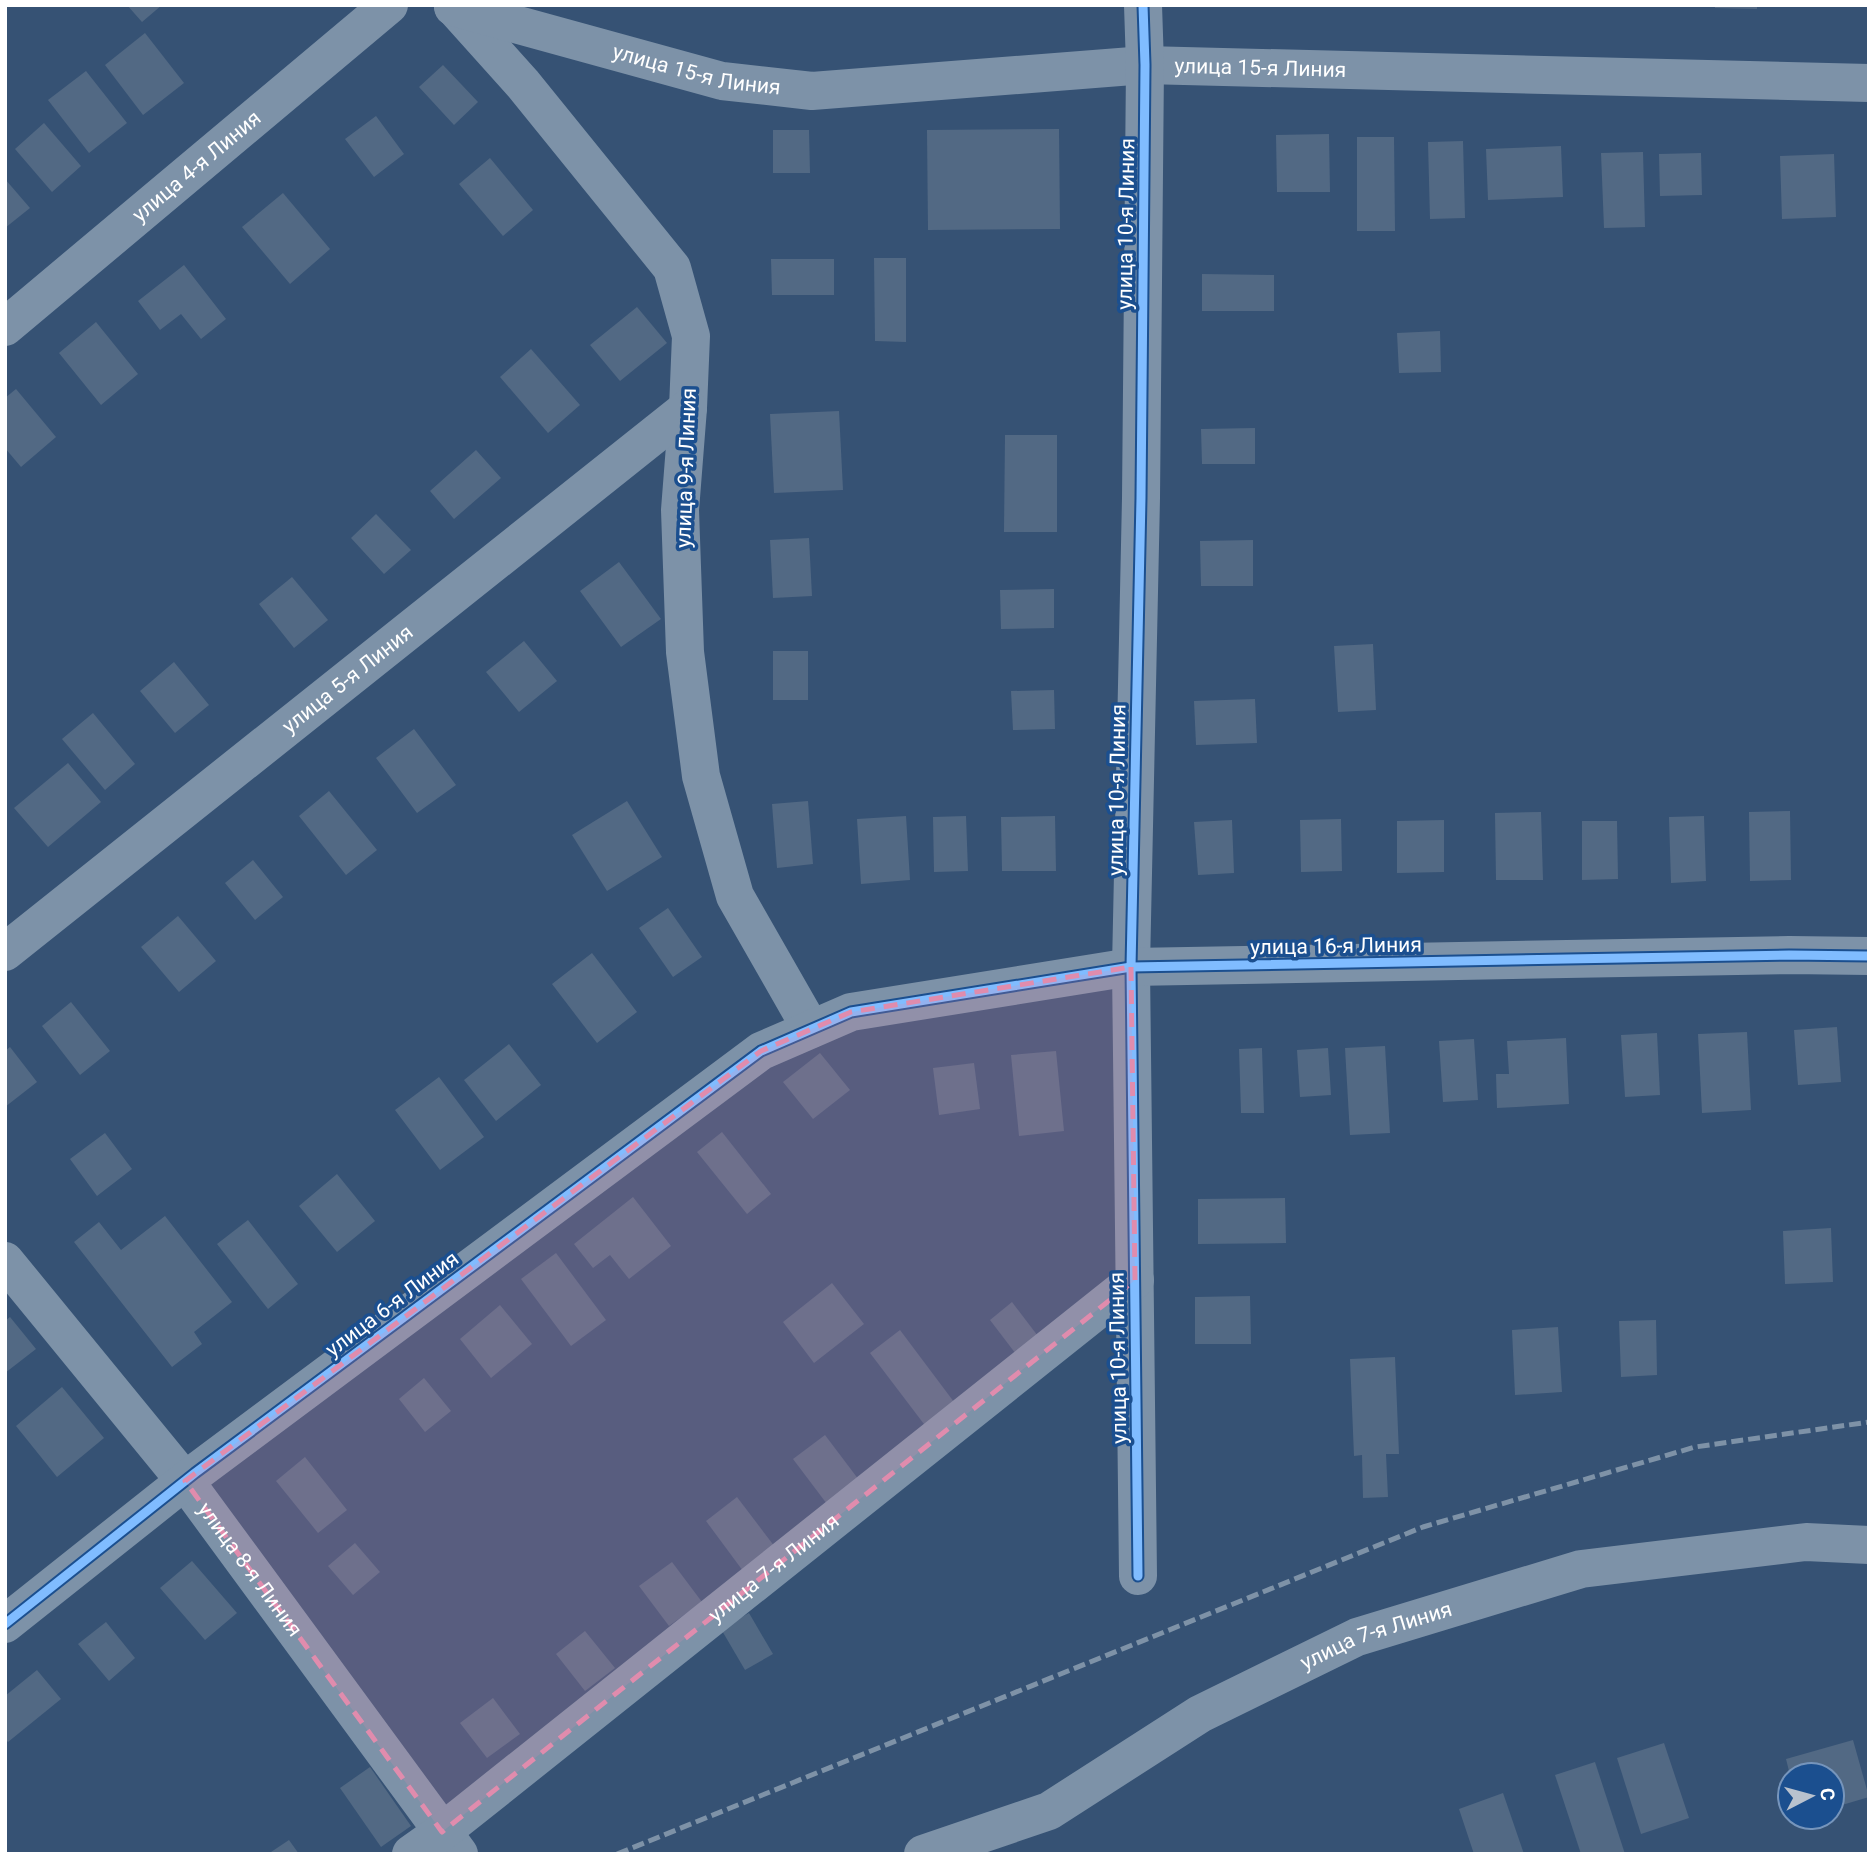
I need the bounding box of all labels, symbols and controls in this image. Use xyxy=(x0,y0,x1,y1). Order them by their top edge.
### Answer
street label: улица 15-я Линия xyxy=(610,39,782,99)
street label: улица 15-я Линия xyxy=(1174,54,1347,82)
street label: улица 4-я Линия xyxy=(128,106,266,227)
street label: улица 10-я Линия xyxy=(1113,138,1139,310)
street label: улица 9-я Линия xyxy=(671,388,701,548)
street label: улица 5-я Линия xyxy=(278,620,418,738)
street label: улица 10-я Линия xyxy=(1104,704,1130,876)
street label: улица 16-я Линия xyxy=(1250,933,1422,959)
street label: улица 6-я Линия xyxy=(321,1246,463,1362)
street label: улица 10-я Линия xyxy=(1105,1272,1131,1444)
street label: улица 8-я Линия xyxy=(193,1498,307,1641)
street label: улица 7-я Линия xyxy=(704,1509,844,1627)
street label: улица 7-я Линия xyxy=(1297,1597,1455,1675)
north arrow xyxy=(1776,1761,1846,1831)
text: С xyxy=(1815,1787,1839,1802)

